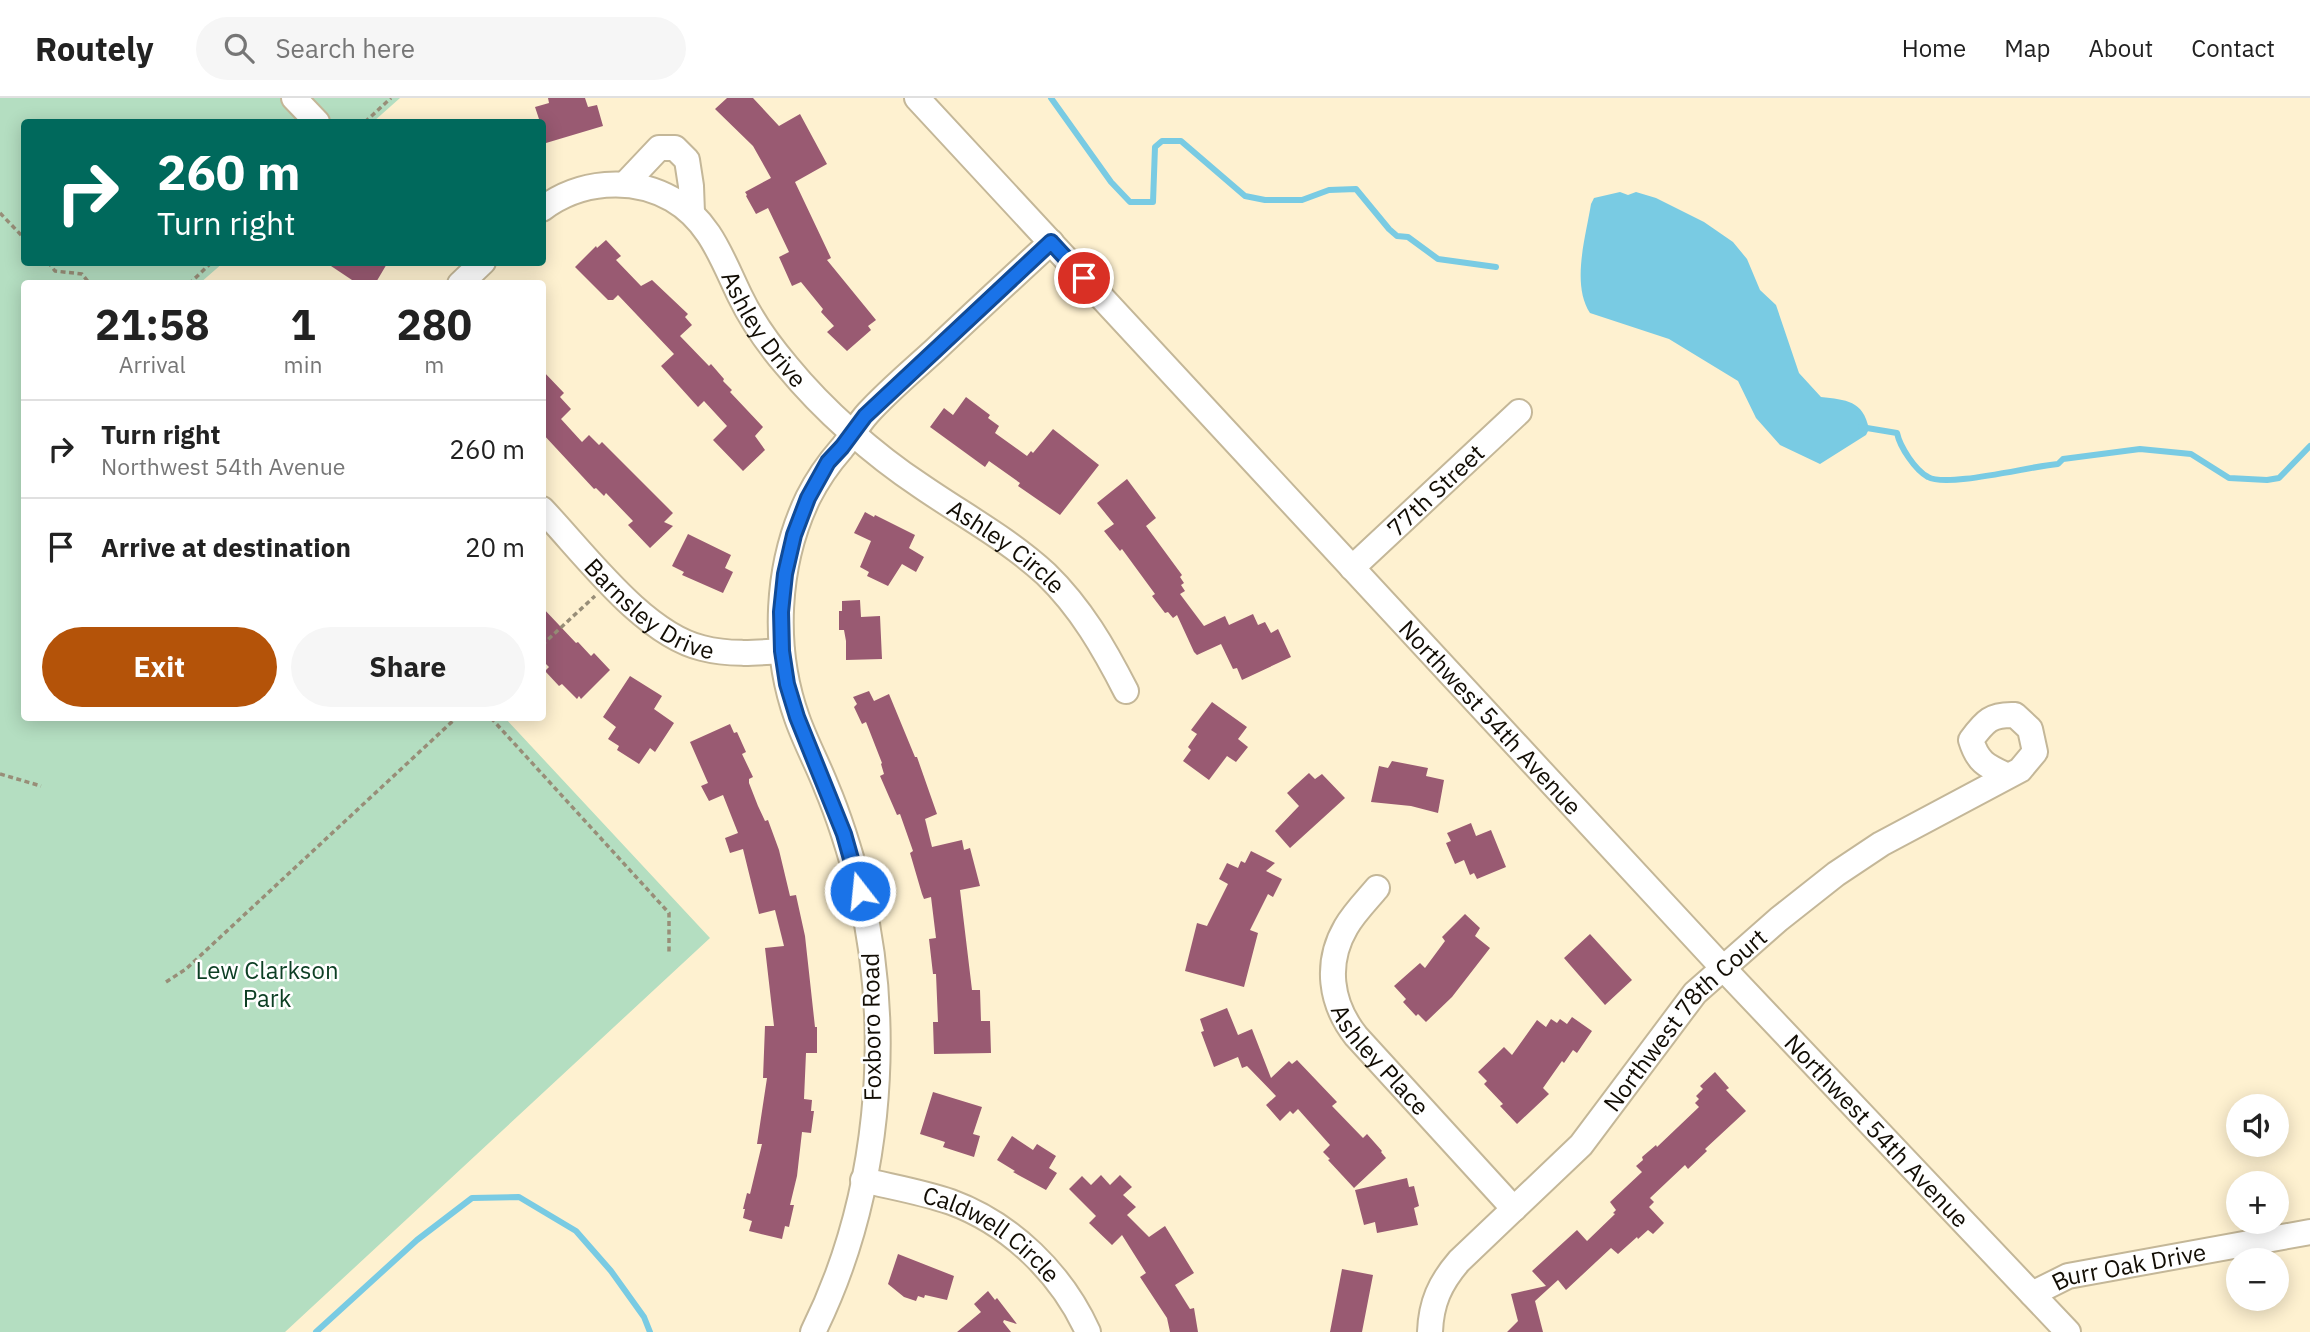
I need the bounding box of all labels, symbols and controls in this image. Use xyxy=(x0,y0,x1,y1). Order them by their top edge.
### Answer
search box xyxy=(196,17,686,80)
text: Routely xyxy=(35,27,154,70)
icon: search xyxy=(220,29,258,67)
text: Search here xyxy=(276,31,415,65)
text: Home xyxy=(1902,32,1966,64)
text: Map xyxy=(2004,32,2050,64)
text: About xyxy=(2088,32,2153,64)
text: Contact xyxy=(2191,32,2275,64)
text: 260 m xyxy=(157,140,301,203)
icon: right xyxy=(42,147,133,238)
text: Turn right xyxy=(157,202,295,244)
pin xyxy=(1054,248,1114,308)
icon: arrive xyxy=(1065,259,1103,297)
street label: Ashley Drive xyxy=(714,266,814,394)
text: 21:58 xyxy=(95,297,210,352)
text: 1 xyxy=(290,297,316,352)
text: 280 xyxy=(396,297,472,352)
text: Arrival xyxy=(119,349,186,379)
text: min xyxy=(284,349,322,379)
text: m xyxy=(424,349,444,379)
text: Turn right xyxy=(101,417,220,451)
icon: right xyxy=(42,430,80,468)
text: 260 m xyxy=(449,432,525,466)
street label: 77th Street xyxy=(1380,437,1491,544)
text: Northwest 54th Avenue xyxy=(101,451,345,481)
street label: Ashley Circle xyxy=(942,492,1073,600)
icon: arrive xyxy=(42,528,80,566)
text: Arrive at destination xyxy=(101,530,351,564)
text: 20 m xyxy=(465,530,525,564)
street label: Barnsley Drive xyxy=(578,551,717,666)
street label: Northwest 54th Avenue xyxy=(1392,613,1589,822)
button: Exit xyxy=(42,627,277,707)
button: Share xyxy=(291,627,525,707)
position arrow xyxy=(823,854,897,928)
street label: Northwest 78th Court xyxy=(1596,921,1773,1118)
street label: Foxboro Road xyxy=(854,952,888,1102)
park label: Lew Clarkson Park xyxy=(195,954,339,1014)
street label: Ashley Place xyxy=(1324,999,1437,1122)
street label: Northwest 54th Avenue xyxy=(1778,1027,1976,1234)
map controls xyxy=(2226,1094,2289,1311)
button: sound xyxy=(2226,1094,2289,1157)
button: + xyxy=(2226,1171,2289,1234)
street label: Caldwell Circle xyxy=(919,1178,1068,1289)
street label: Burr Oak Drive xyxy=(2046,1235,2209,1298)
button: − xyxy=(2226,1248,2289,1311)

